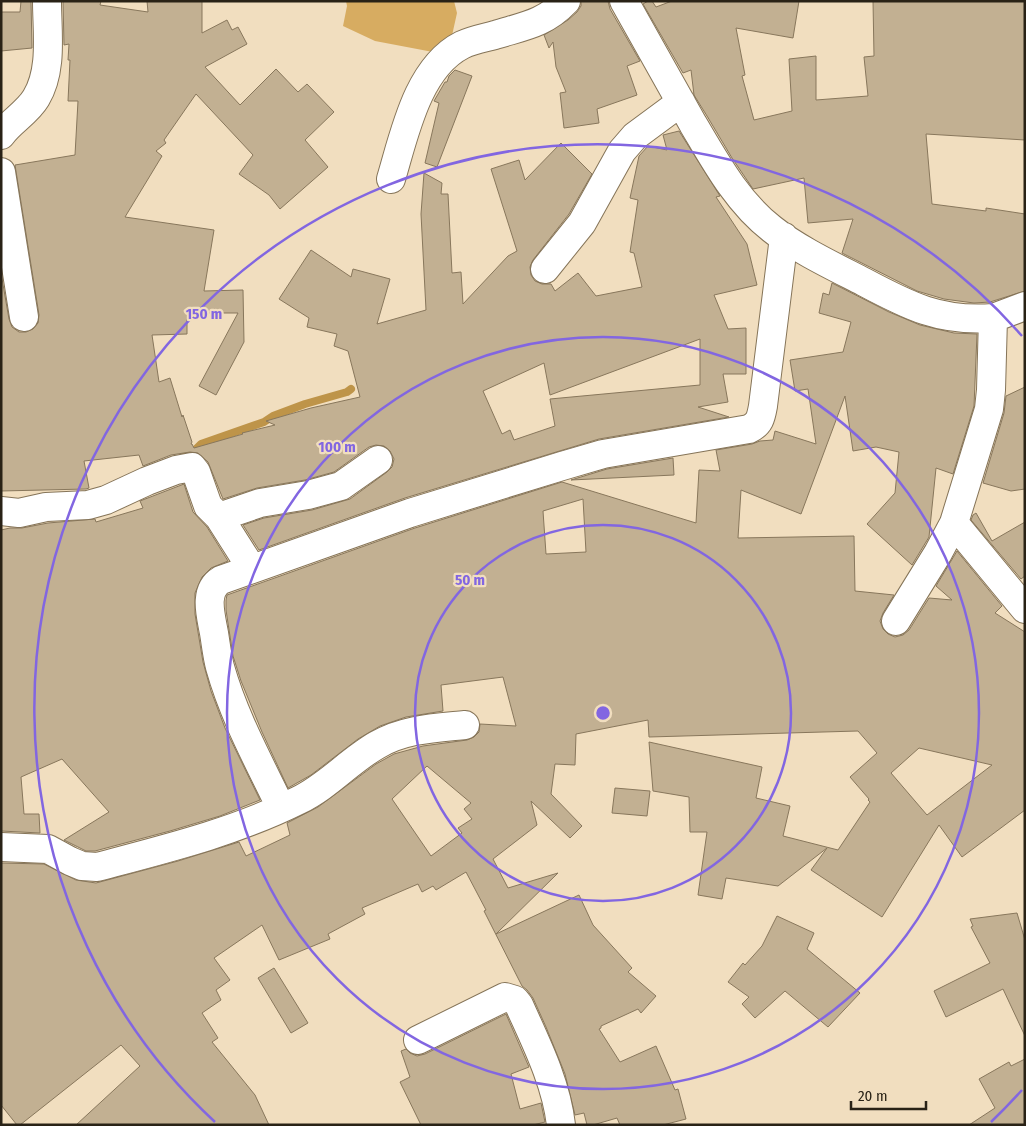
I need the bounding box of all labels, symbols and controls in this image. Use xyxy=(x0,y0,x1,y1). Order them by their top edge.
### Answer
text: 150 m xyxy=(186,305,222,323)
text: 100 m xyxy=(318,438,356,456)
text: 50 m xyxy=(455,571,485,589)
centre of rings xyxy=(594,704,612,722)
scale bar xyxy=(851,1078,926,1110)
text: 20 m xyxy=(858,1087,888,1105)

